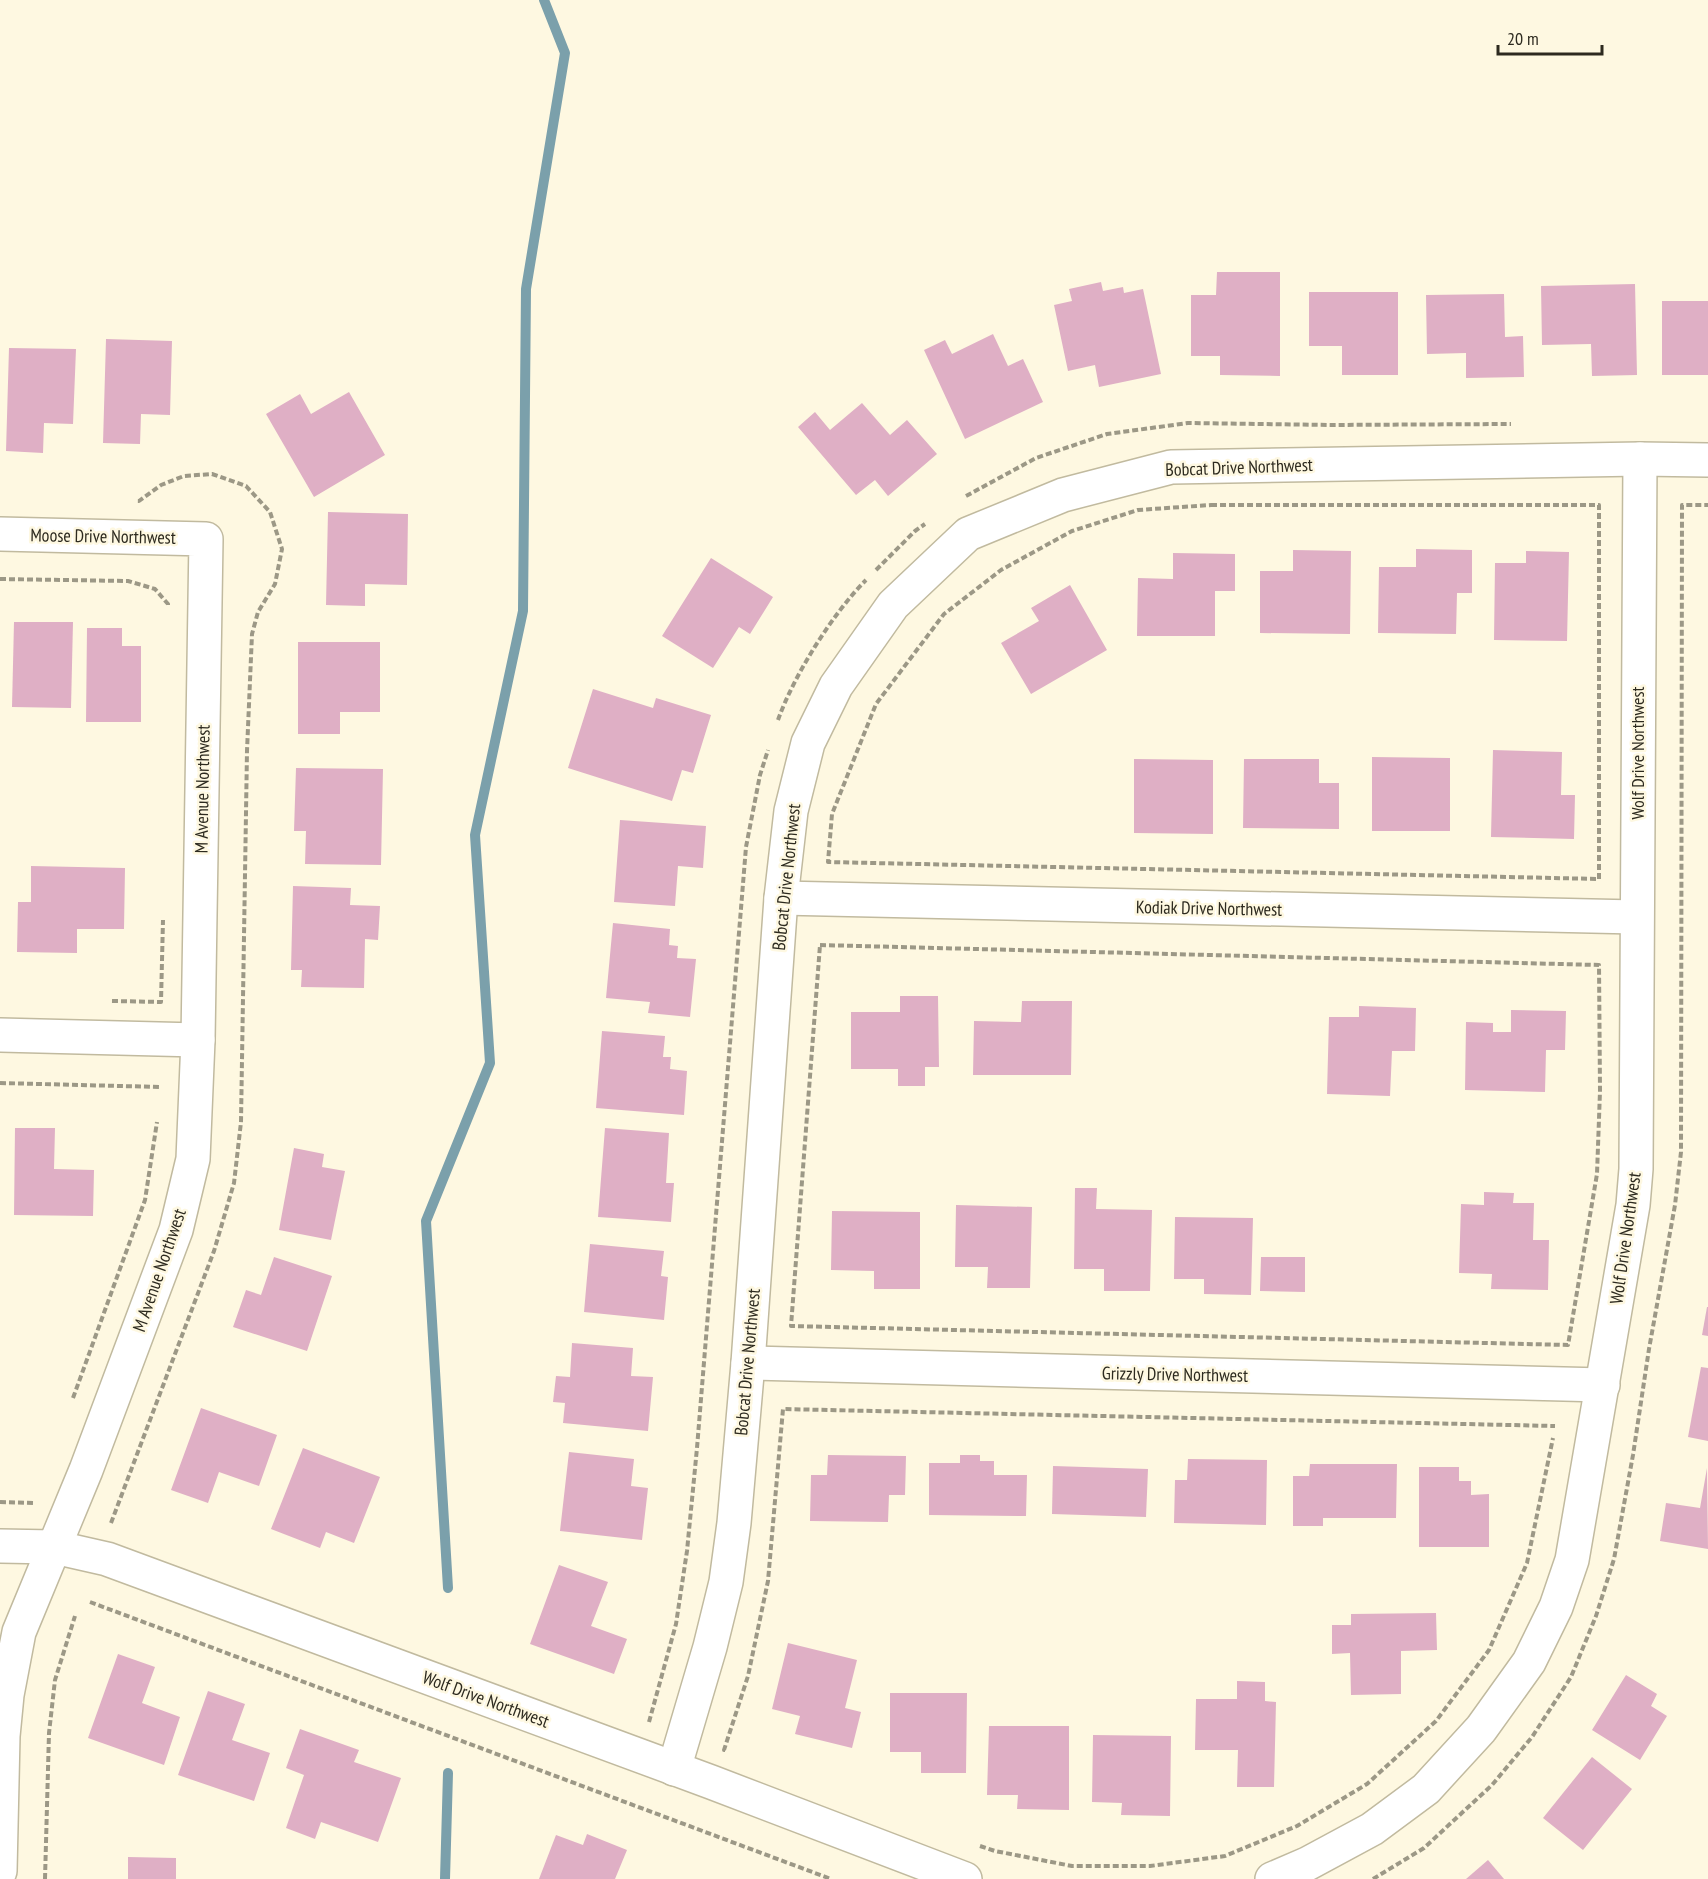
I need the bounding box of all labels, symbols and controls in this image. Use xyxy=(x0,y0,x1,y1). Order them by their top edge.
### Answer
scale bar xyxy=(1498,18,1602,56)
text: 20 m xyxy=(1507,27,1539,50)
street label: Bobcat Drive Northwest xyxy=(1165,453,1313,481)
street label: Moose Drive Northwest xyxy=(30,523,176,549)
street label: Wolf Drive Northwest xyxy=(1626,686,1649,820)
street label: M Avenue Northwest xyxy=(189,724,215,854)
street label: Bobcat Drive Northwest xyxy=(767,802,805,952)
street label: Kodiak Drive Northwest xyxy=(1136,895,1282,921)
street label: Wolf Drive Northwest xyxy=(1604,1171,1646,1305)
street label: M Avenue Northwest xyxy=(127,1205,191,1335)
street label: Bobcat Drive Northwest xyxy=(729,1287,765,1437)
street label: Grizzly Drive Northwest xyxy=(1102,1361,1248,1387)
street label: Wolf Drive Northwest xyxy=(420,1665,552,1733)

